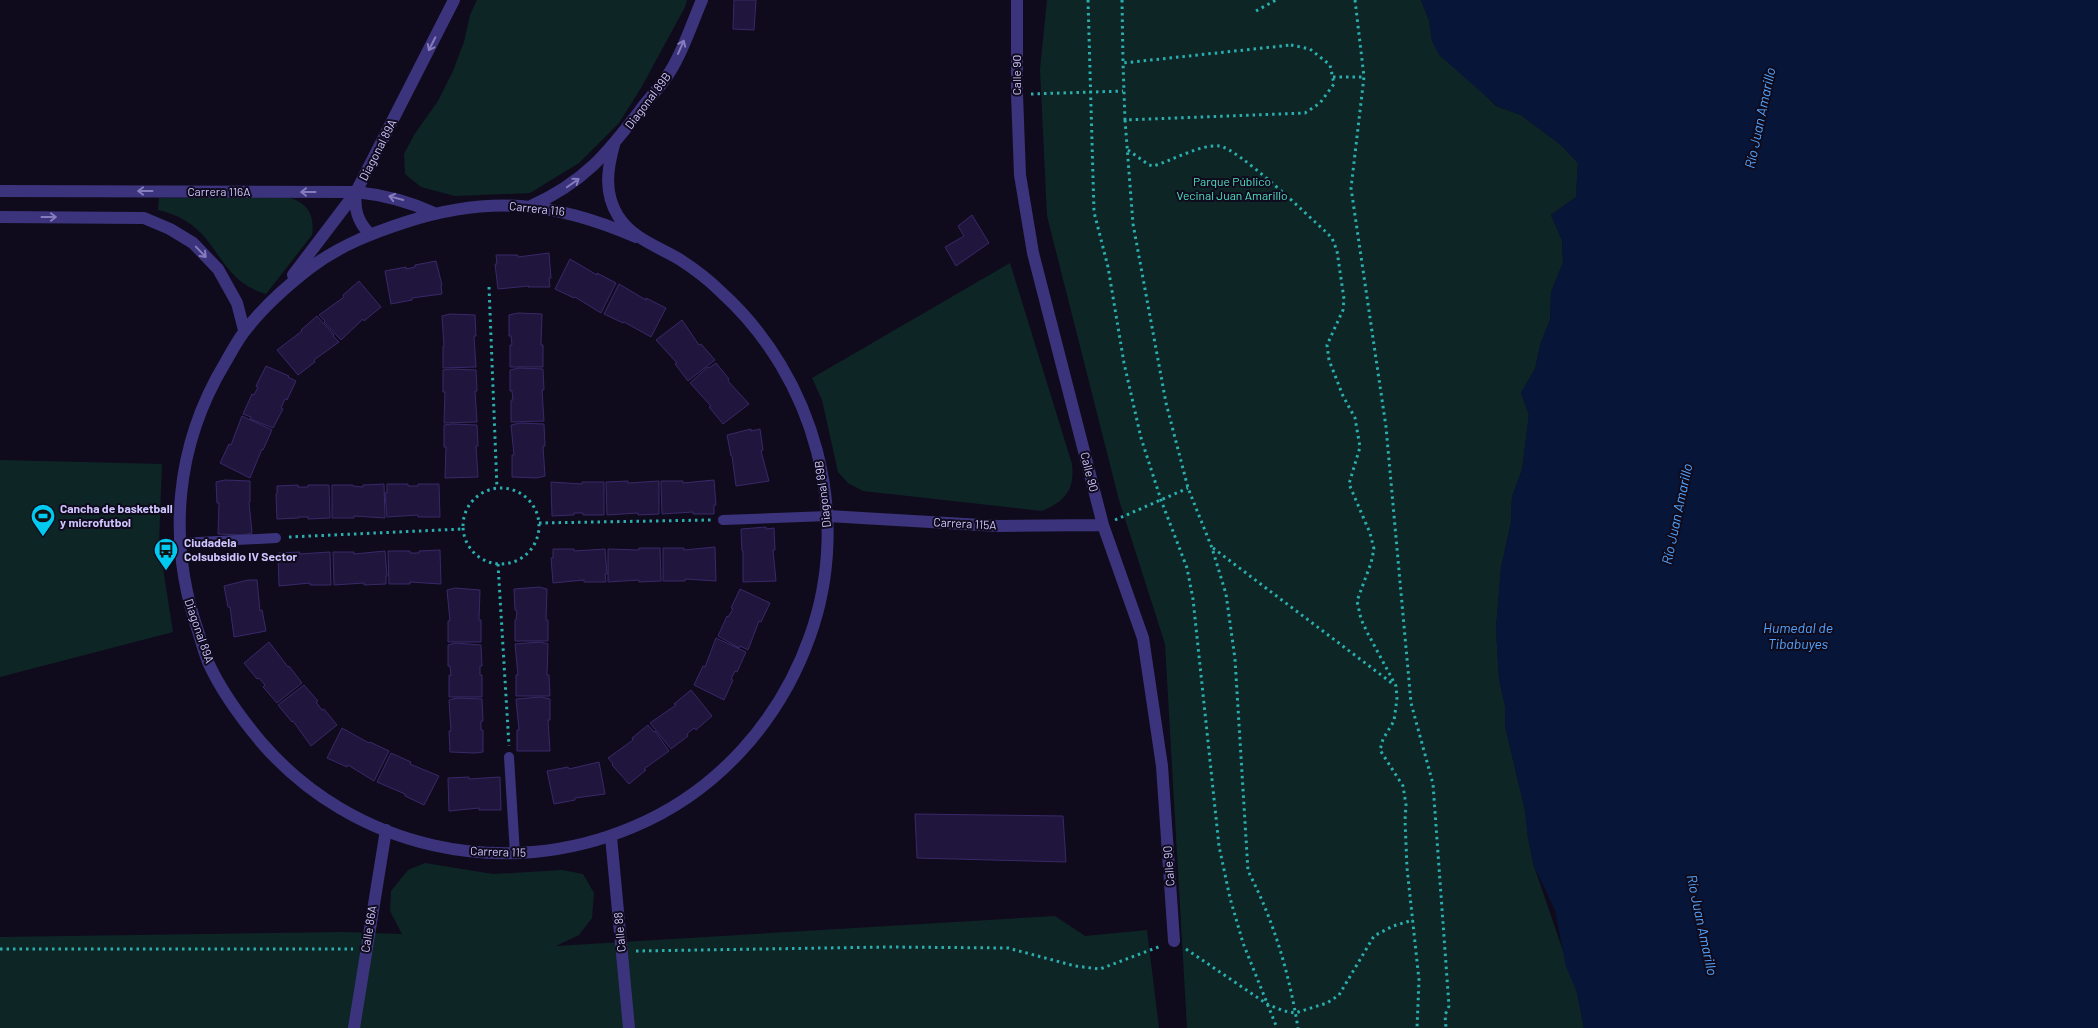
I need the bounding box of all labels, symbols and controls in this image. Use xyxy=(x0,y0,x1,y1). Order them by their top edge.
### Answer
one-way arrow xyxy=(427,36,437,51)
one-way arrow xyxy=(677,40,687,55)
street label: Calle 90 xyxy=(1009,55,1023,95)
water label: Río Juan Amarillo xyxy=(1741,66,1779,170)
street label: Diagonal 89B xyxy=(621,69,673,132)
street label: Diagonal 89A xyxy=(356,116,399,183)
park label: Parque Público Vecinal Juan Amarillo xyxy=(1176,174,1288,202)
one-way arrow xyxy=(566,178,580,188)
street label: Carrera 116A xyxy=(187,184,251,198)
one-way arrow xyxy=(137,186,154,196)
one-way arrow xyxy=(300,187,316,197)
one-way arrow xyxy=(389,193,405,202)
street label: Carrera 116 xyxy=(509,198,566,218)
one-way arrow xyxy=(40,212,56,222)
one-way arrow xyxy=(195,246,207,258)
street label: Calle 90 xyxy=(1078,450,1102,493)
street label: Diagonal 89B xyxy=(811,460,833,528)
water label: Río Juan Amarillo xyxy=(1658,462,1696,566)
place label: Cancha de basketball y microfutbol xyxy=(60,501,173,529)
sports icon: Cancha de basketball y microfutbol xyxy=(30,503,56,537)
street label: Carrera 115A xyxy=(933,514,997,532)
place label: Ciudadela Colsubsidio IV Sector xyxy=(184,535,298,563)
bus stop icon: Ciudadela Colsubsidio IV Sector xyxy=(153,537,179,571)
street label: Diagonal 89A xyxy=(182,597,217,665)
water label: Humedal de Tibabuyes xyxy=(1763,619,1833,652)
street label: Carrera 115 xyxy=(470,843,526,859)
street label: Calle 90 xyxy=(1160,845,1176,887)
water label: Río Juan Amarillo xyxy=(1683,873,1721,977)
street label: Calle 86A xyxy=(357,904,379,953)
street label: Calle 88 xyxy=(610,911,628,953)

